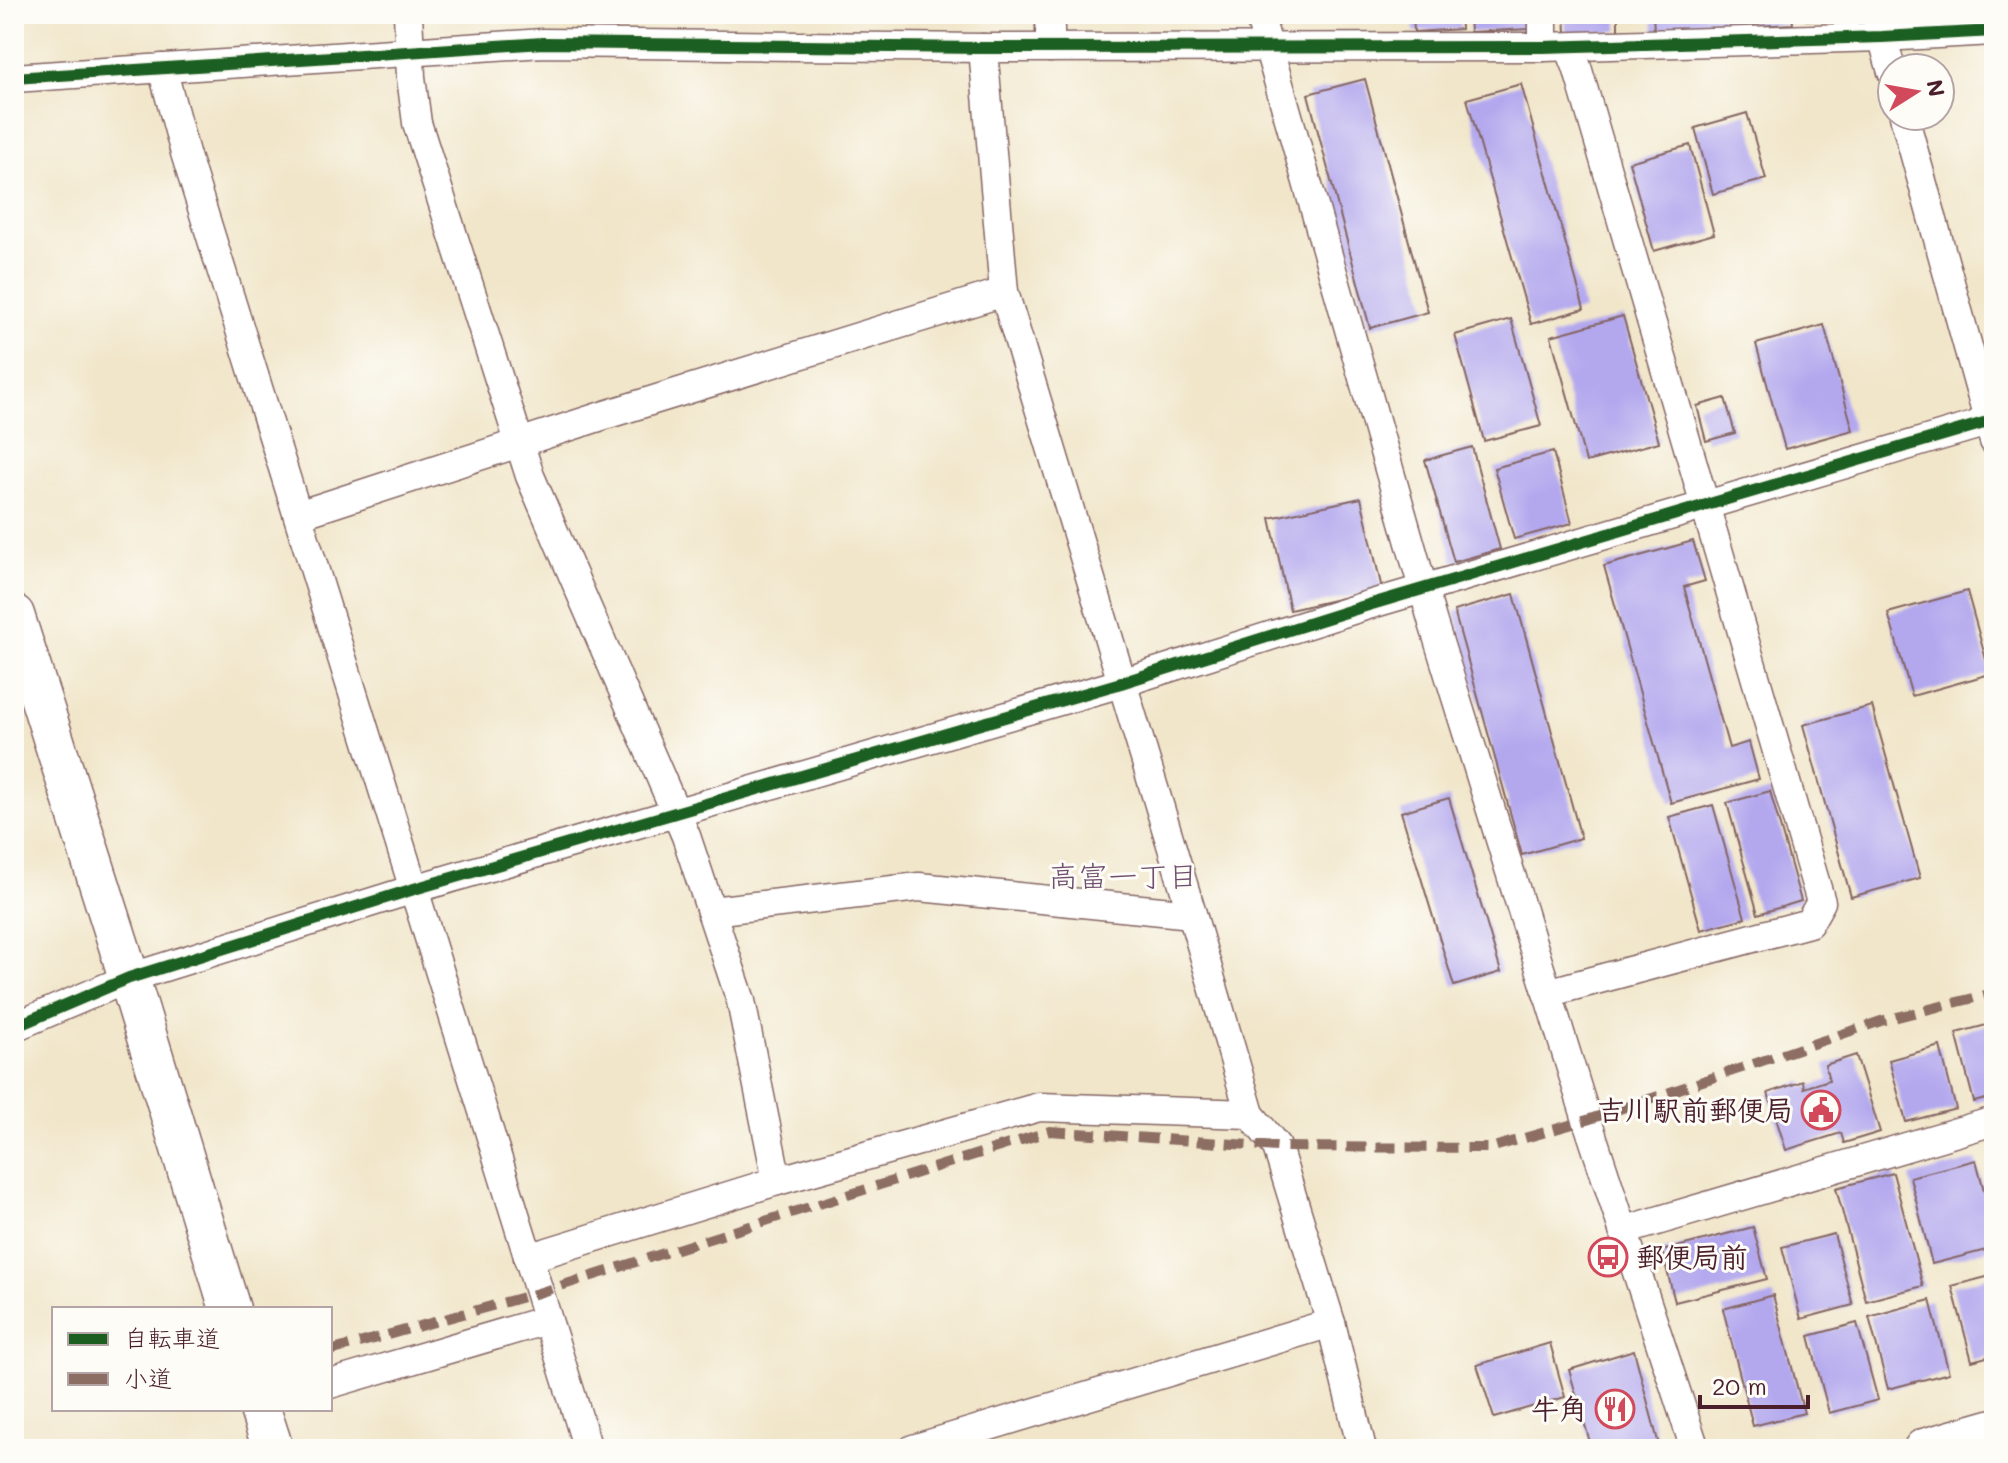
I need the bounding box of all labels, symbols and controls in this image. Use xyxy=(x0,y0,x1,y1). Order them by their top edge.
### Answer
north arrow xyxy=(1876,52,1956,132)
text: N xyxy=(1920,77,1952,99)
district label: 高富一丁目 xyxy=(1048,855,1198,895)
public building icon: 吉川駅前郵便局 xyxy=(1800,1089,1842,1131)
place label: 吉川駅前郵便局 xyxy=(1597,1091,1793,1127)
bus stop icon: 郵便局前 xyxy=(1587,1236,1629,1278)
place label: 郵便局前 xyxy=(1636,1238,1748,1274)
legend xyxy=(52,1307,332,1411)
text: 自転車道 xyxy=(124,1322,220,1353)
scale bar xyxy=(1700,1359,1808,1409)
text: 小道 xyxy=(124,1362,172,1393)
text: 20 m xyxy=(1712,1370,1767,1401)
restaurant icon: 牛角 xyxy=(1594,1388,1636,1430)
place label: 牛角 xyxy=(1531,1390,1587,1426)

